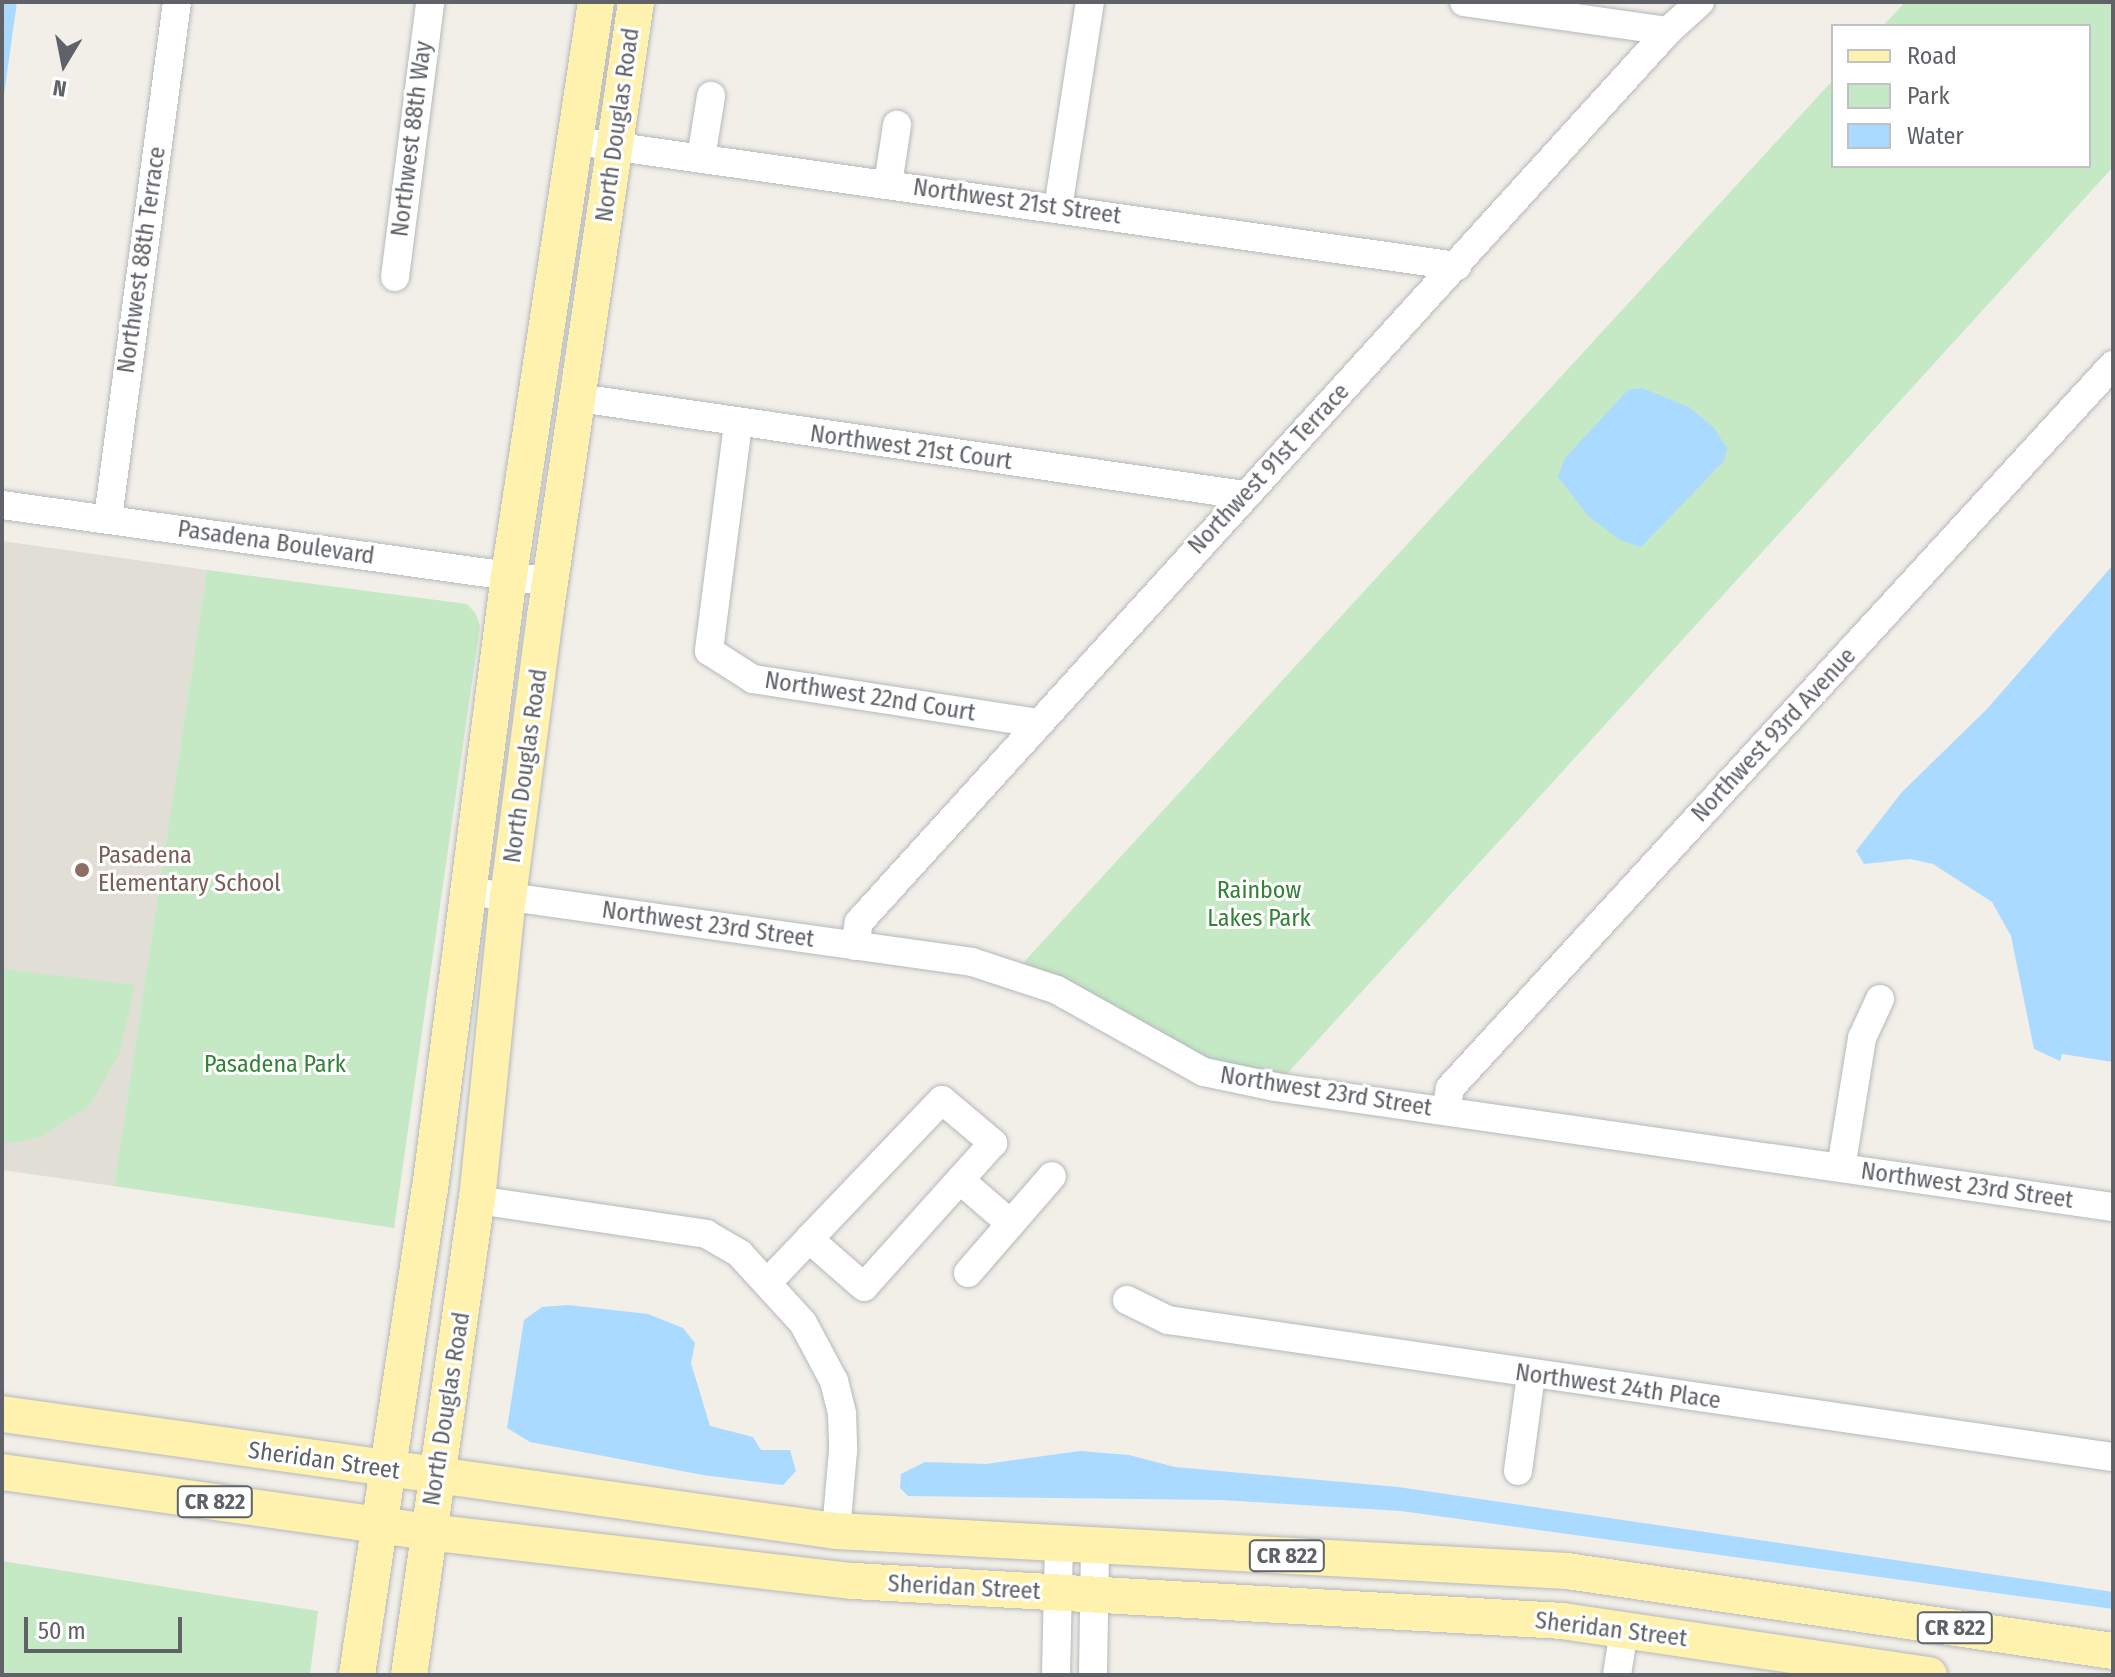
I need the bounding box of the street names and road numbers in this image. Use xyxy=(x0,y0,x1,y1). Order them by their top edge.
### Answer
street label: North Douglas Road xyxy=(590,26,646,224)
street label: Northwest 88th Way xyxy=(386,40,438,238)
street label: Northwest 88th Terrace xyxy=(112,145,172,375)
street label: Northwest 21st Street xyxy=(911,173,1123,231)
street label: Northwest 91st Terrace xyxy=(1182,378,1356,560)
street label: Northwest 21st Court xyxy=(808,420,1014,476)
street label: Pasadena Boulevard xyxy=(176,515,376,571)
street label: Northwest 93rd Avenue xyxy=(1686,642,1862,828)
street label: Northwest 22nd Court xyxy=(763,666,977,728)
street label: North Douglas Road xyxy=(498,667,554,865)
street label: Northwest 23rd Street xyxy=(600,896,816,954)
street label: Northwest 23rd Street xyxy=(1218,1061,1434,1123)
street label: Northwest 23rd Street xyxy=(1859,1157,2075,1215)
street label: North Douglas Road xyxy=(417,1310,477,1508)
street label: Northwest 24th Place xyxy=(1513,1358,1723,1416)
street label: Sheridan Street xyxy=(246,1436,402,1486)
road number: CR 822 xyxy=(175,1484,255,1520)
road number: CR 822 xyxy=(1247,1538,1327,1574)
street label: Sheridan Street xyxy=(887,1570,1041,1606)
street label: Sheridan Street xyxy=(1533,1606,1689,1654)
road number: CR 822 xyxy=(1915,1610,1995,1646)

